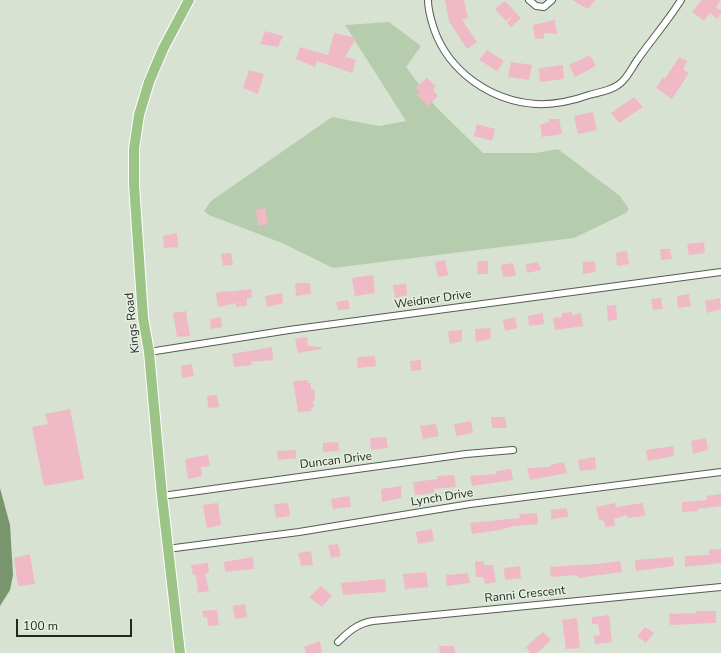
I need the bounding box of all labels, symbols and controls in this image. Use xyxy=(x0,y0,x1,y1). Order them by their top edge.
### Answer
street label: Weidner Drive xyxy=(394,287,472,313)
street label: Kings Road xyxy=(123,292,143,354)
street label: Duncan Drive xyxy=(299,449,373,473)
street label: Lynch Drive xyxy=(410,486,474,510)
street label: Ranni Crescent xyxy=(484,584,566,606)
scale bar xyxy=(18,611,134,637)
text: 100 m xyxy=(23,618,58,634)

